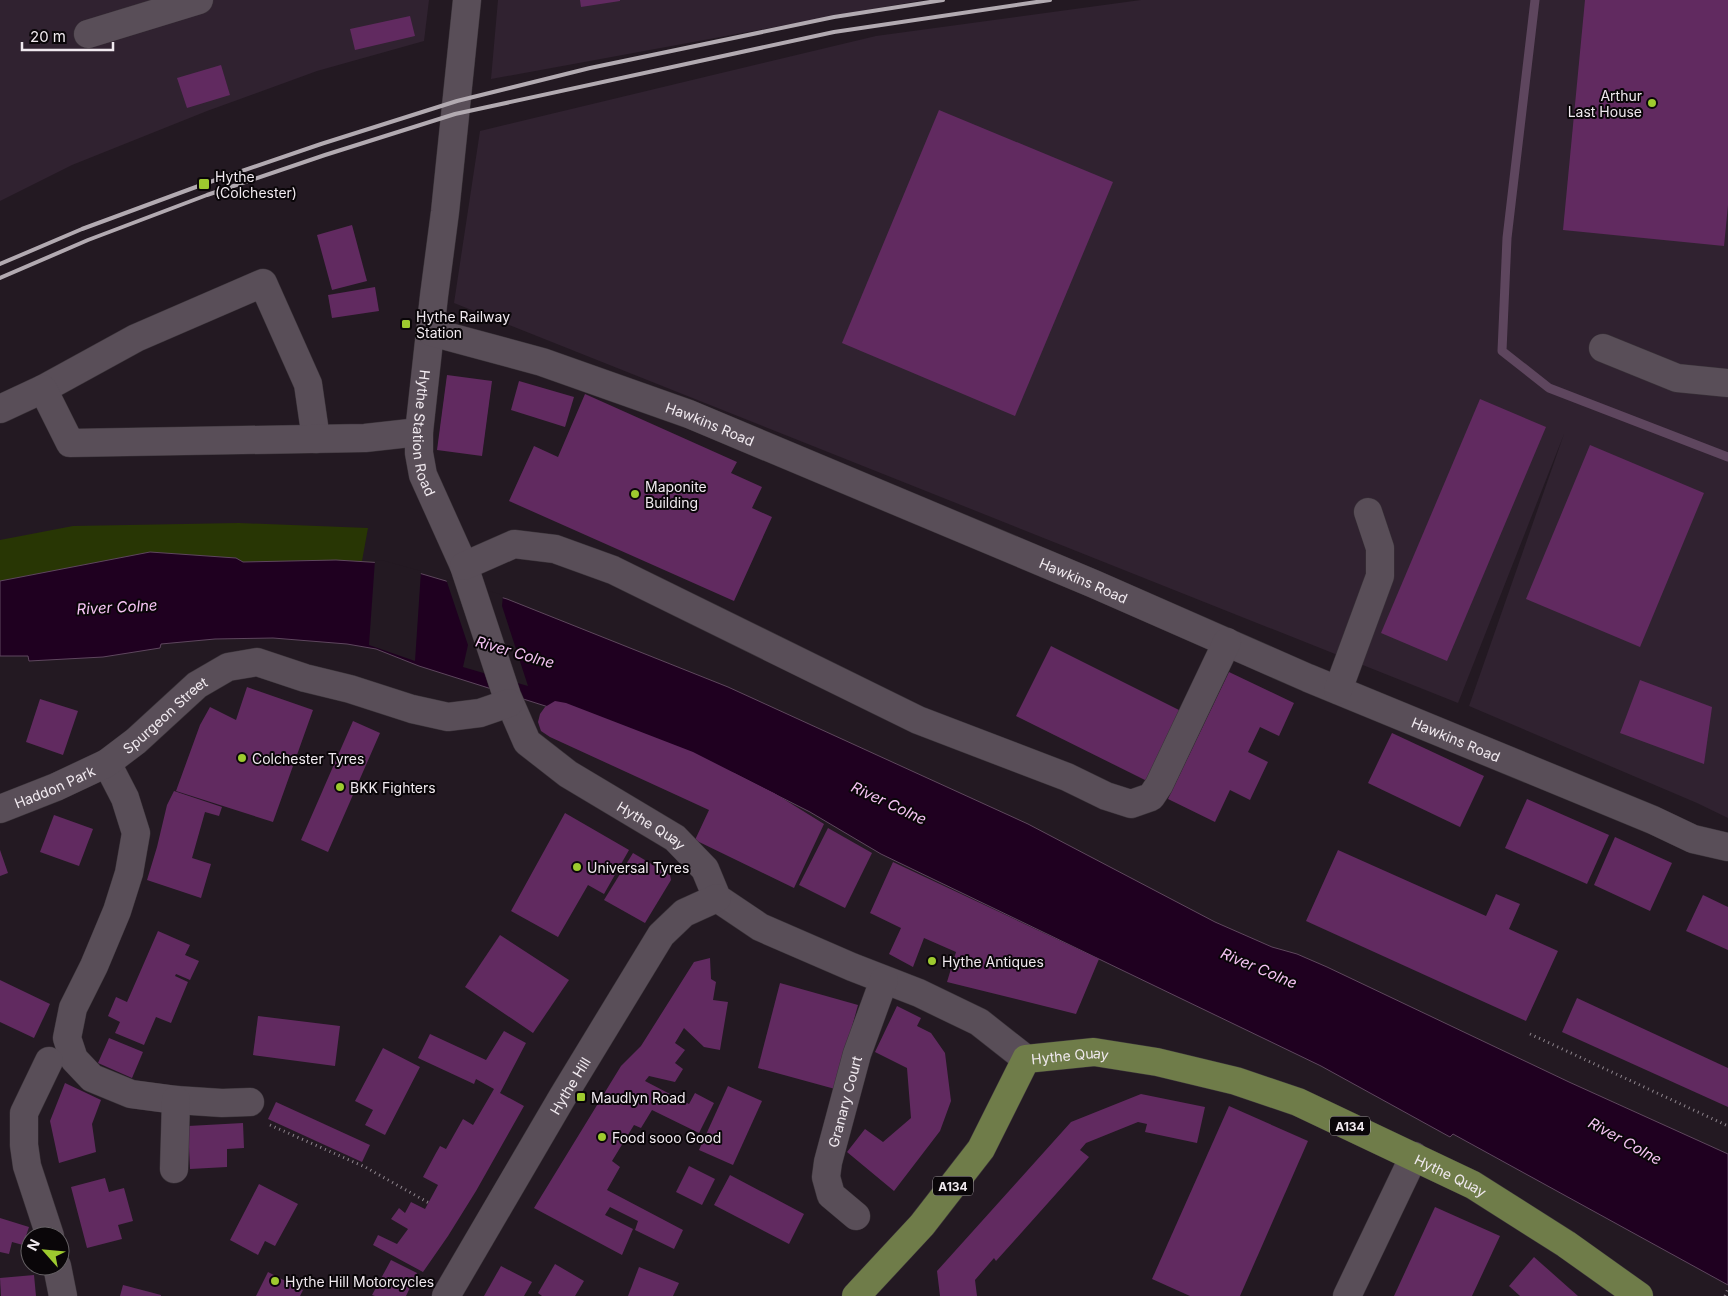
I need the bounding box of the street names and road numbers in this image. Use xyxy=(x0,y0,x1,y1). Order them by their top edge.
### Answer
street label: Hythe Station Road xyxy=(410,369,440,498)
street label: Hawkins Road xyxy=(664,398,757,449)
street label: Hawkins Road xyxy=(1037,554,1130,606)
street label: Spurgeon Street xyxy=(119,672,210,757)
street label: Hawkins Road xyxy=(1409,713,1503,765)
street label: Haddon Park xyxy=(12,761,98,811)
street label: Hythe Quay xyxy=(614,797,690,853)
street label: Hythe Quay xyxy=(1030,1044,1110,1067)
street label: Hythe Hill xyxy=(546,1054,593,1117)
street label: Granary Court xyxy=(824,1054,865,1149)
road number: A134 xyxy=(1330,1116,1370,1136)
street label: Hythe Quay xyxy=(1412,1150,1490,1200)
road number: A134 xyxy=(933,1176,973,1196)

